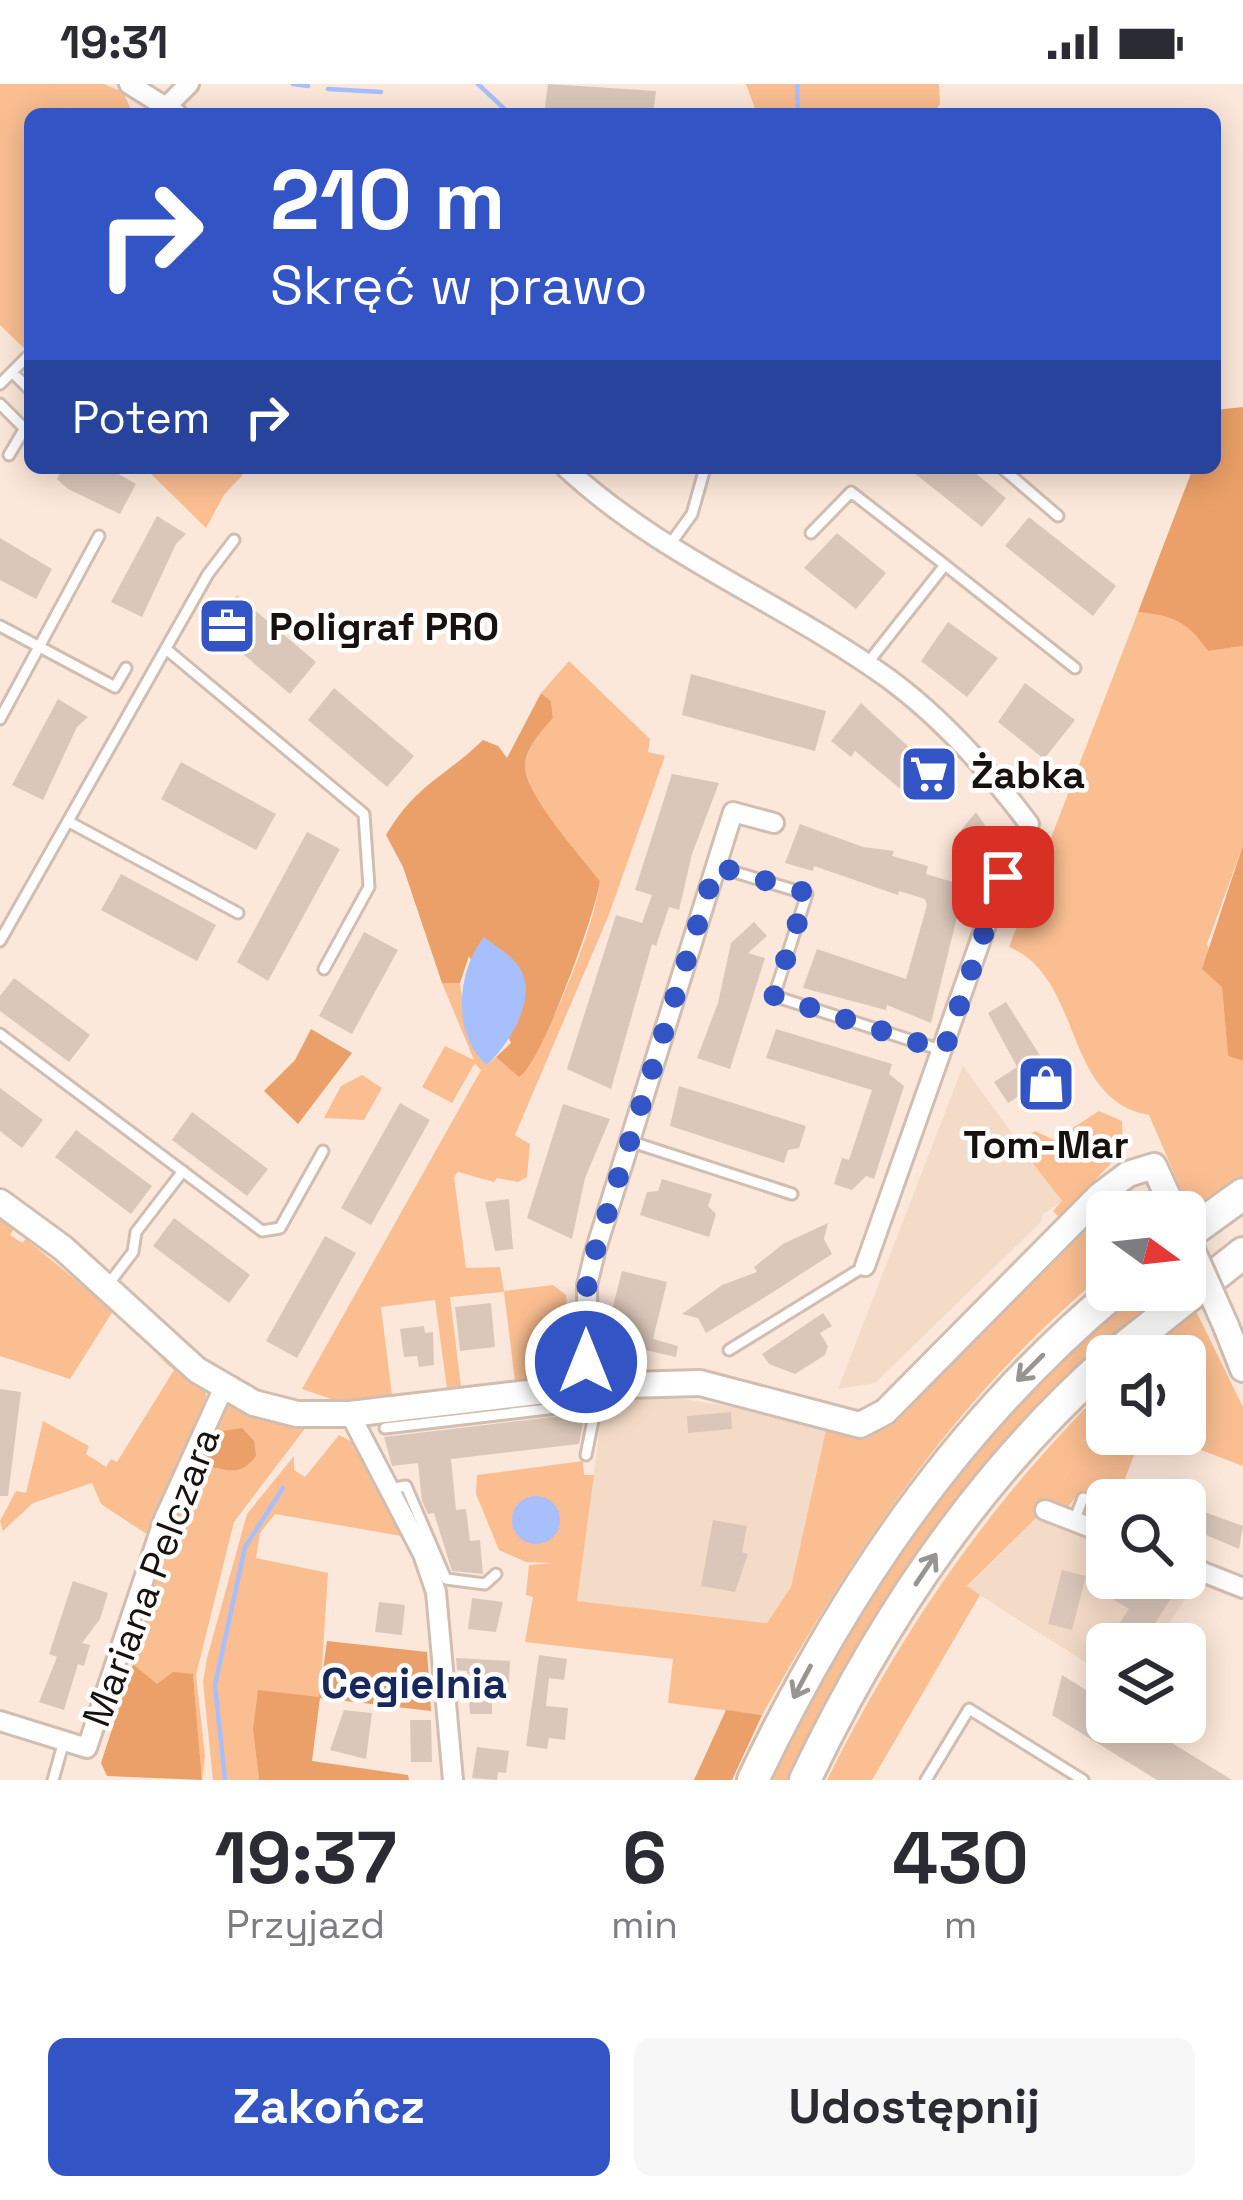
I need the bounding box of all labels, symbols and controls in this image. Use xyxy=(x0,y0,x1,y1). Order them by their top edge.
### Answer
text: 19:31 xyxy=(60,14,168,71)
text: 210 m xyxy=(270,146,505,254)
icon: right xyxy=(72,156,228,312)
text: Skręć w prawo xyxy=(270,251,648,320)
icon: right xyxy=(234,384,300,450)
text: Potem xyxy=(72,389,210,446)
office icon: Poligraf PRO xyxy=(196,595,258,657)
place label: Poligraf PRO xyxy=(269,602,499,651)
supermarket icon: Żabka xyxy=(898,743,960,805)
place label: Żabka xyxy=(971,750,1085,799)
pin xyxy=(952,826,1054,928)
icon: arrive xyxy=(970,844,1036,910)
shop icon: Tom-Mar xyxy=(1015,1053,1077,1115)
place label: Tom-Mar xyxy=(963,1120,1129,1169)
north arrow xyxy=(1086,1191,1206,1311)
map controls xyxy=(1086,1191,1206,1743)
position arrow xyxy=(523,1299,649,1425)
button: sound xyxy=(1086,1335,1206,1455)
one-way arrow xyxy=(1016,1353,1045,1382)
street label: Mariana Pelczara xyxy=(71,1421,231,1733)
button: search xyxy=(1086,1479,1206,1599)
one-way arrow xyxy=(913,1553,938,1587)
button: layers xyxy=(1086,1623,1206,1743)
district label: Cegielnia xyxy=(321,1657,507,1710)
one-way arrow xyxy=(790,1664,813,1699)
text: 19:37 xyxy=(214,1812,397,1904)
text: 6 xyxy=(622,1812,667,1904)
text: 430 xyxy=(892,1812,1029,1904)
text: Przyjazd xyxy=(226,1900,385,1949)
text: min xyxy=(611,1900,678,1949)
text: m xyxy=(944,1900,977,1949)
button: Zakończ xyxy=(48,2038,610,2176)
button: Udostępnij xyxy=(634,2038,1195,2176)

